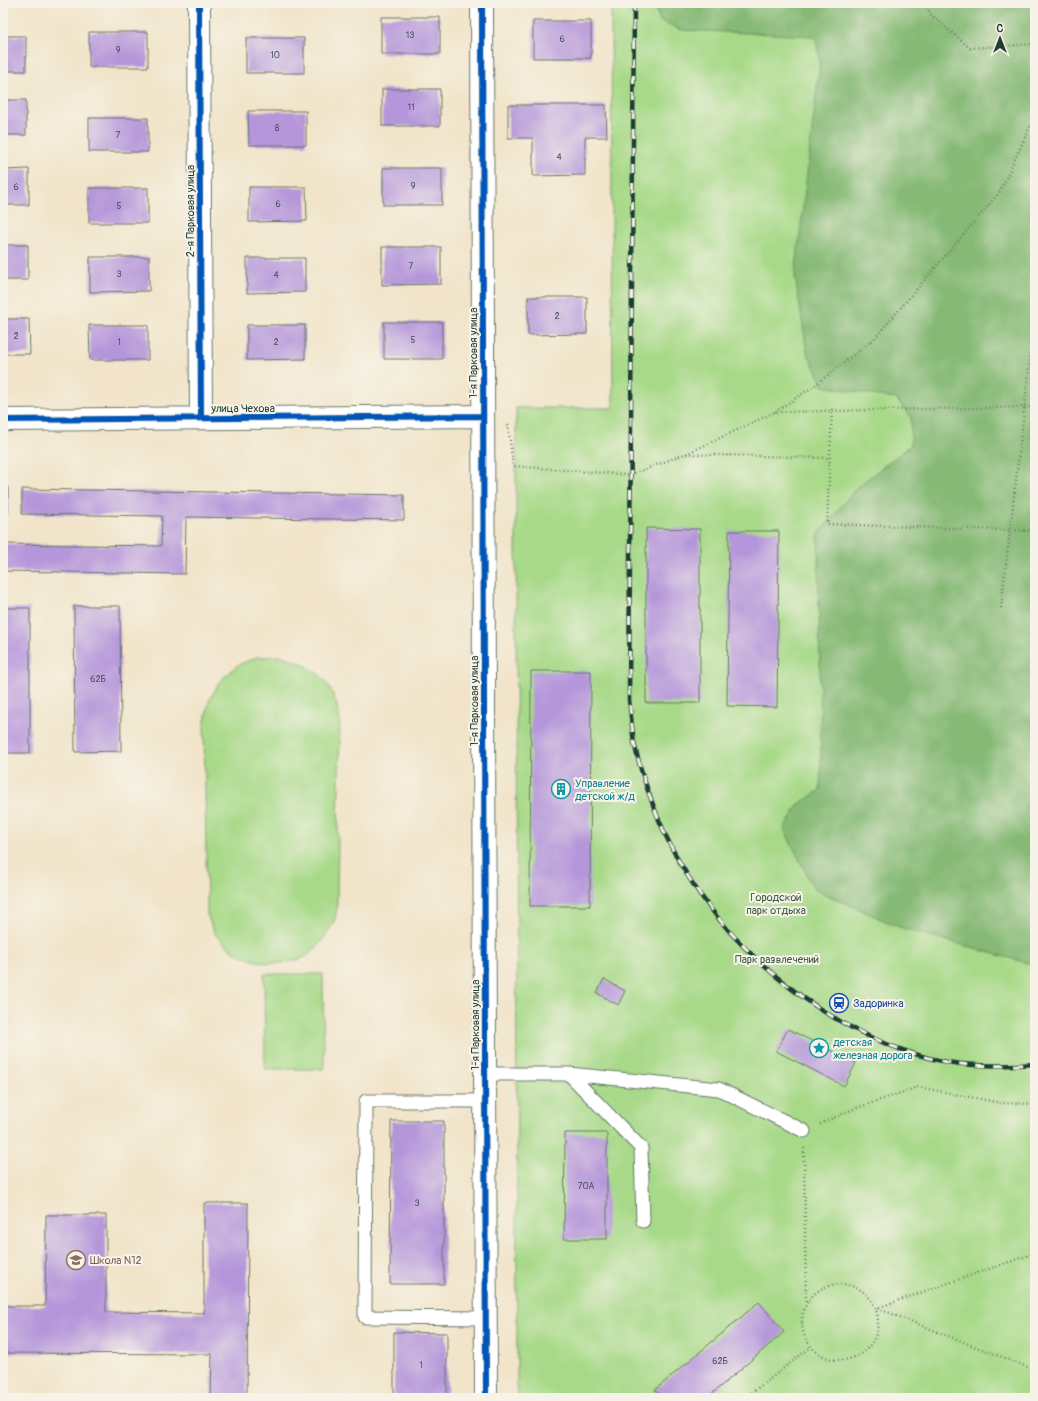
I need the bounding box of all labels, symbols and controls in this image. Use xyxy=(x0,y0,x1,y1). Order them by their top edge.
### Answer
north arrow xyxy=(980,18,1020,58)
text: С xyxy=(997,22,1004,35)
house number: 13 xyxy=(406,30,414,41)
house number: 6 xyxy=(559,34,565,45)
house number: 9 xyxy=(116,45,121,56)
house number: 10 xyxy=(270,50,280,61)
house number: 11 xyxy=(407,102,415,113)
house number: 8 xyxy=(275,123,280,134)
house number: 7 xyxy=(116,130,121,141)
house number: 4 xyxy=(556,152,562,163)
street label: 2-я Парковая улица xyxy=(184,165,197,257)
house number: 9 xyxy=(411,181,416,192)
house number: 6 xyxy=(13,182,19,193)
house number: 6 xyxy=(275,199,281,210)
house number: 5 xyxy=(117,201,122,212)
house number: 7 xyxy=(409,261,414,272)
house number: 3 xyxy=(116,269,122,280)
house number: 4 xyxy=(273,270,279,281)
street label: 1-я Парковая улица xyxy=(467,308,480,398)
house number: 2 xyxy=(554,311,560,322)
house number: 2 xyxy=(13,331,19,342)
house number: 5 xyxy=(411,335,416,346)
house number: 1 xyxy=(117,337,121,348)
house number: 2 xyxy=(273,337,279,348)
street label: улица Чехова xyxy=(210,402,275,415)
street label: 1-я Парковая улица xyxy=(468,656,481,746)
house number: 62Б xyxy=(90,674,106,685)
place label: Управление детской ж/д xyxy=(575,777,635,803)
building icon: Управление детской ж/д xyxy=(550,778,572,800)
park label: Городской парк отдыха xyxy=(746,891,806,917)
park label: Парк развлечений xyxy=(735,953,819,966)
street label: 1-я Парковая улица xyxy=(469,980,482,1070)
station icon: Задоринка xyxy=(828,992,850,1014)
place label: Задоринка xyxy=(853,997,904,1010)
place label: детская железная дорога xyxy=(833,1036,913,1062)
place icon: детская железная дорога xyxy=(808,1037,830,1059)
house number: 70А xyxy=(578,1181,595,1192)
house number: 3 xyxy=(414,1198,420,1209)
school or university icon: Школа N12 xyxy=(65,1249,87,1271)
place label: Школа N12 xyxy=(90,1254,142,1267)
house number: 62Б xyxy=(712,1356,728,1367)
house number: 1 xyxy=(419,1360,423,1371)

